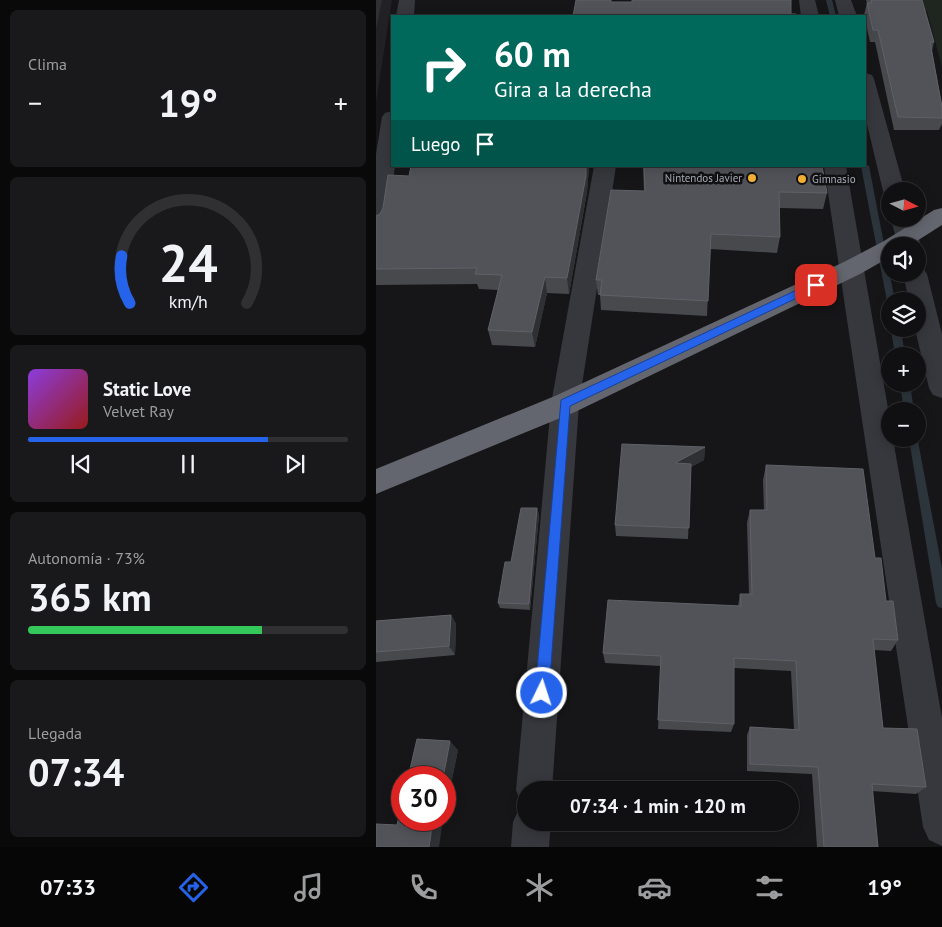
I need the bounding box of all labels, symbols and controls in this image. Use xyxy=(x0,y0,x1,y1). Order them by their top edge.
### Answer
text: 60 m xyxy=(494,31,571,77)
icon: right xyxy=(411,35,476,100)
text: Clima xyxy=(28,54,67,74)
text: Gira a la derecha xyxy=(494,75,652,103)
text: 19° xyxy=(158,78,218,127)
text: − xyxy=(28,84,42,121)
text: + xyxy=(334,84,348,121)
icon: arrive xyxy=(471,130,499,158)
text: Luego xyxy=(411,132,461,156)
place label: Nintendos Javier xyxy=(665,171,742,185)
marker: Nintendos Javier xyxy=(746,172,758,184)
place label: Gimnasio xyxy=(812,172,856,186)
marker: Gimnasio xyxy=(796,173,808,185)
north arrow xyxy=(881,182,926,228)
map controls xyxy=(881,182,926,447)
text: 24 xyxy=(159,229,217,296)
button: sound xyxy=(881,237,926,282)
pin xyxy=(795,264,837,306)
icon: arrive xyxy=(802,271,830,299)
text: km/h xyxy=(168,290,208,313)
button: layers xyxy=(881,292,926,337)
button: + xyxy=(881,347,926,392)
text: Static Love xyxy=(103,377,191,401)
text: Velvet Ray xyxy=(103,401,174,421)
button: − xyxy=(881,402,926,447)
icon: previous xyxy=(67,450,95,478)
icon: pause xyxy=(174,450,202,478)
icon: next xyxy=(281,450,309,478)
text: Autonomía · 73% xyxy=(28,548,145,568)
text: 365 km xyxy=(28,572,152,621)
position arrow xyxy=(515,666,567,718)
text: Llegada xyxy=(28,723,82,743)
text: 07:34 xyxy=(28,747,124,796)
speed limit sign: 30 xyxy=(391,766,456,831)
text: 07:34 · 1 min · 120 m xyxy=(570,794,746,818)
icon: directions xyxy=(176,870,211,905)
icon: music xyxy=(291,870,326,905)
icon: phone xyxy=(406,870,441,905)
icon: climate xyxy=(522,870,557,905)
icon: car xyxy=(637,870,672,905)
icon: filters xyxy=(752,870,787,905)
text: 07:33 xyxy=(40,873,96,901)
text: 19° xyxy=(867,873,902,901)

